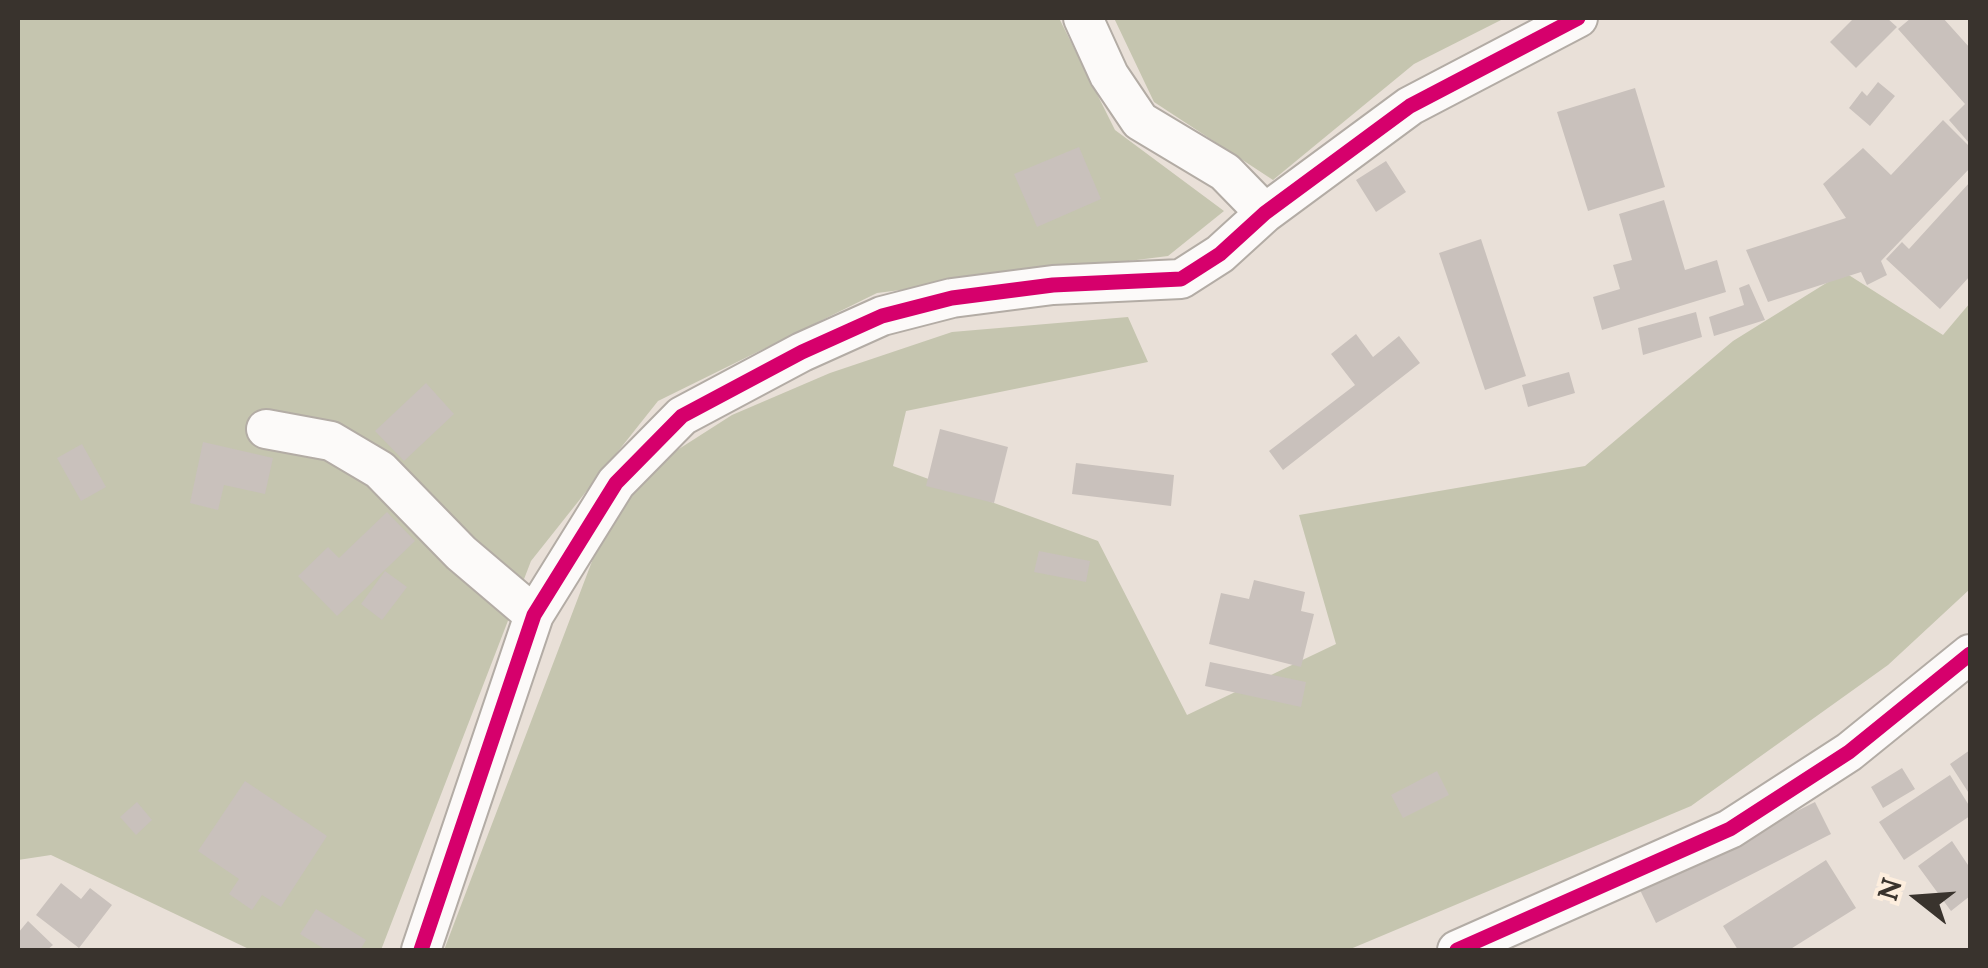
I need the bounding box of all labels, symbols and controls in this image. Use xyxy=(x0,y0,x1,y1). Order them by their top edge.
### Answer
north arrow xyxy=(1868,848,1968,948)
text: N xyxy=(1869,874,1910,905)

